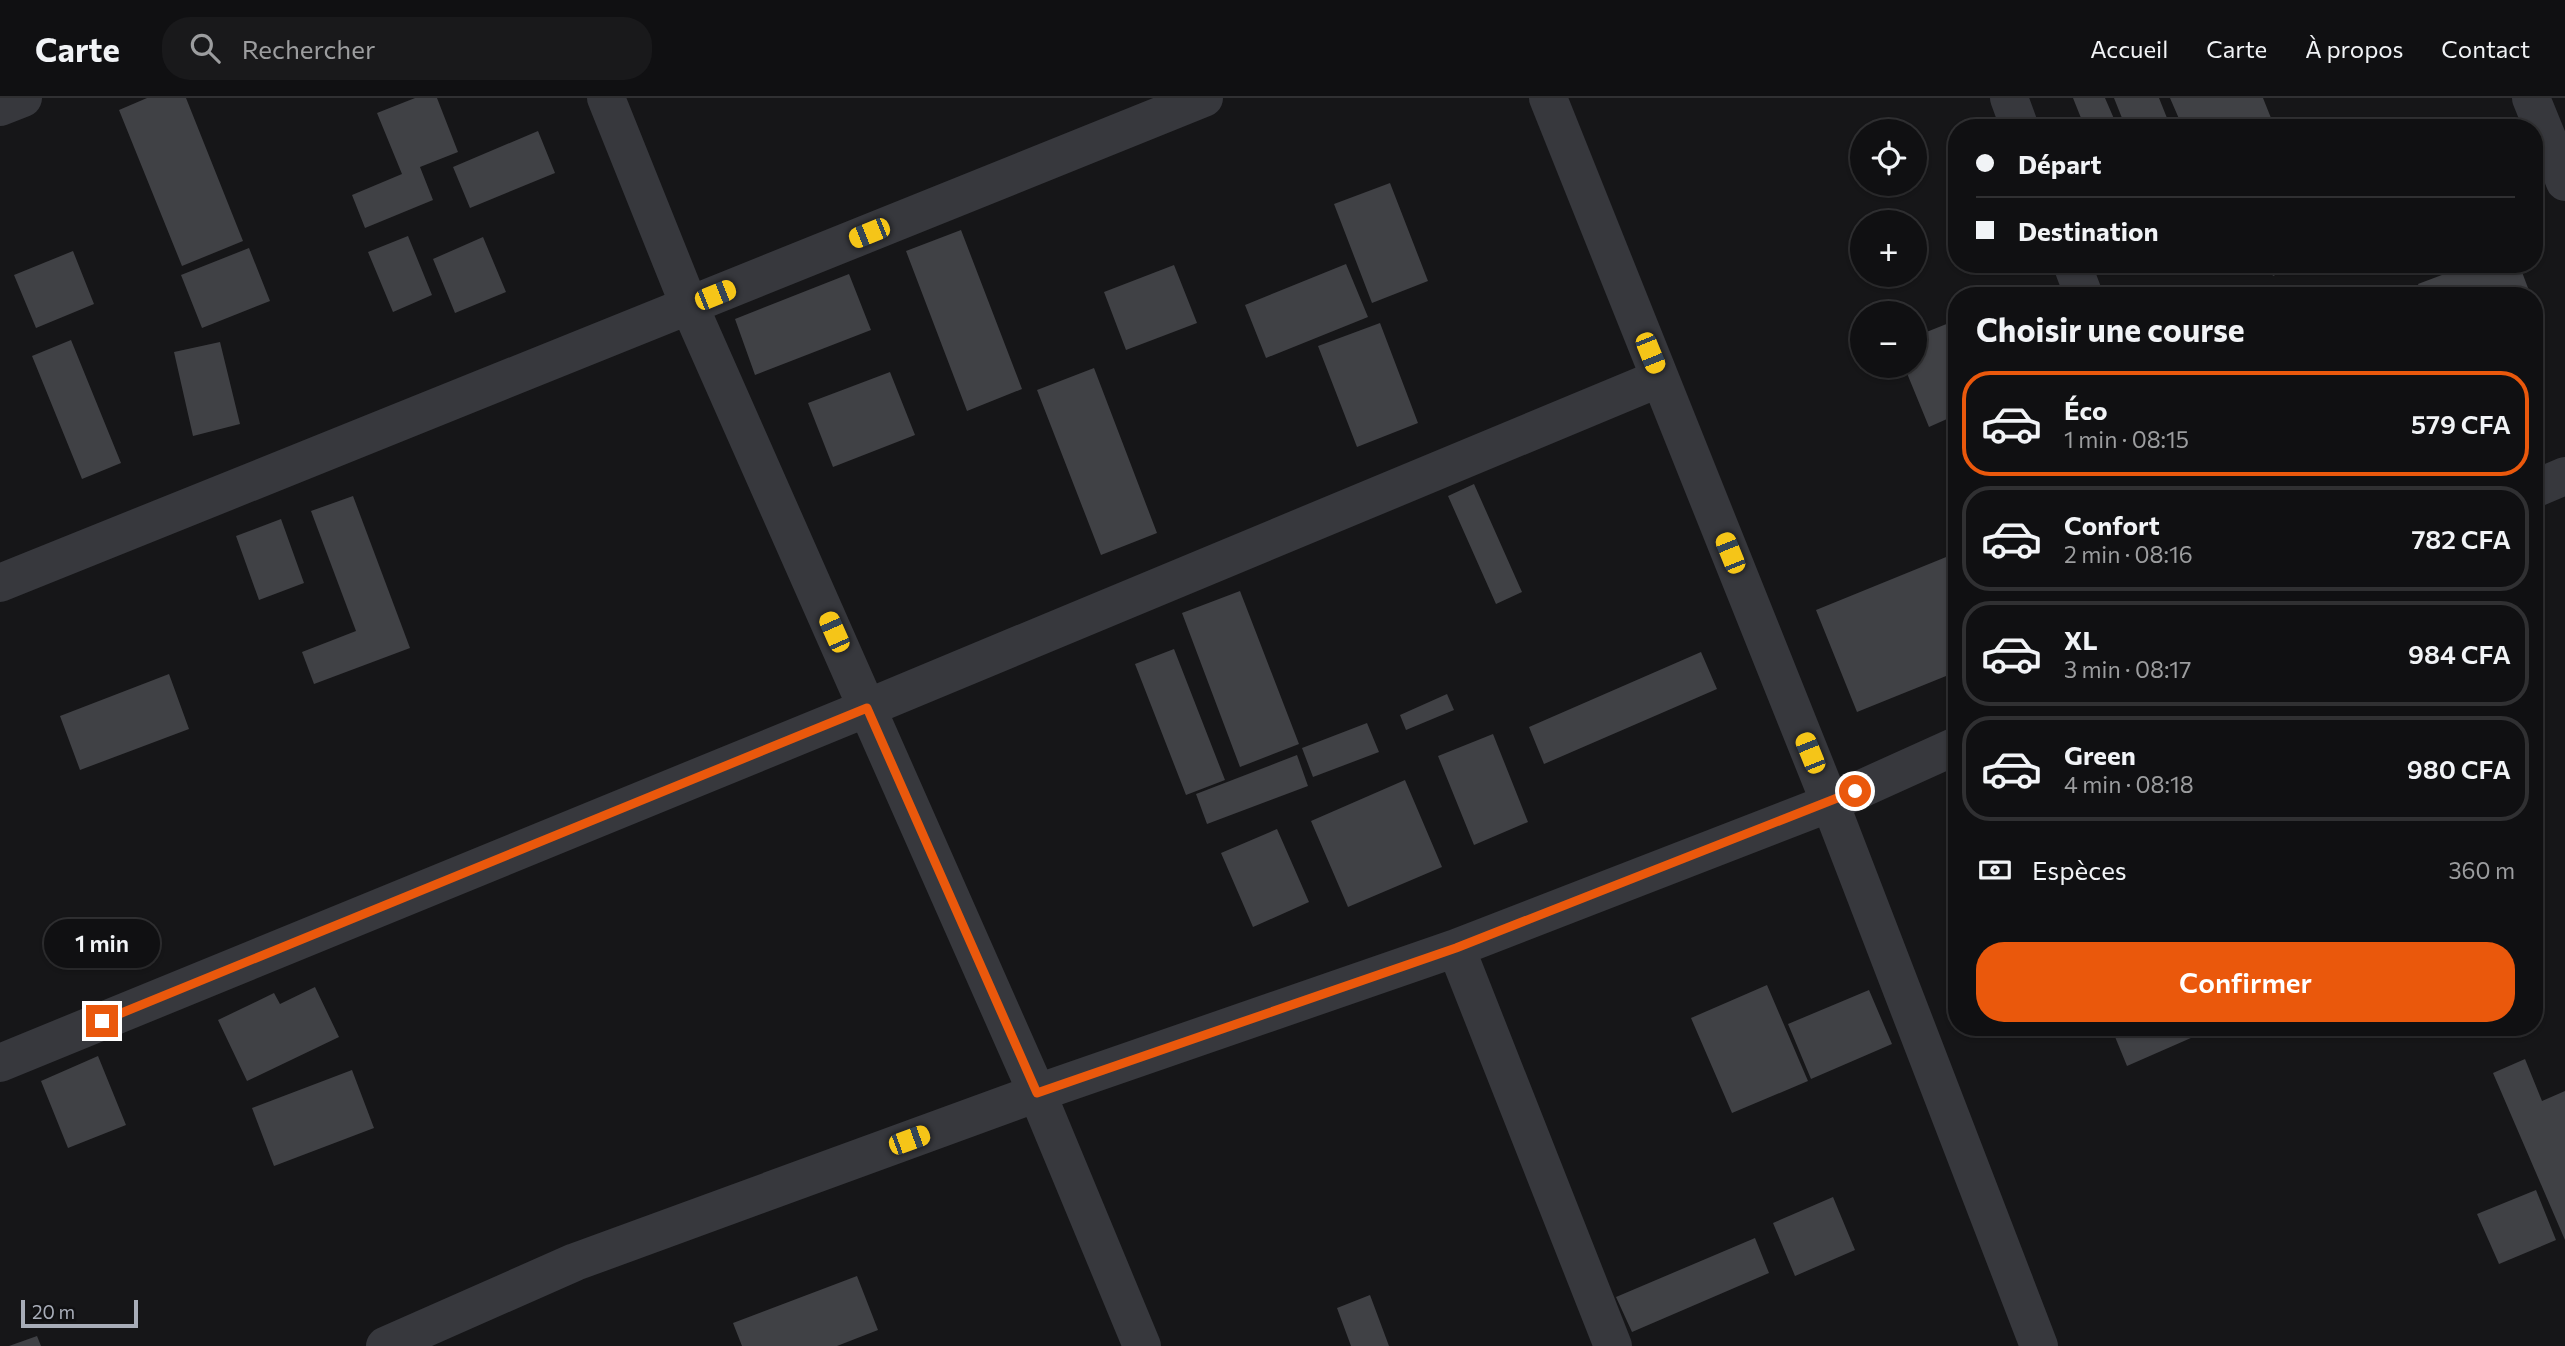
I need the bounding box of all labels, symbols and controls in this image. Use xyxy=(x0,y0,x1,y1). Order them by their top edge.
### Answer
search box xyxy=(162,17,652,80)
text: Carte xyxy=(35,28,120,69)
icon: search xyxy=(186,29,224,67)
text: Rechercher xyxy=(242,33,375,64)
text: Accueil xyxy=(2090,34,2168,63)
text: Carte xyxy=(2206,34,2267,63)
text: À propos xyxy=(2305,34,2403,63)
text: Contact xyxy=(2441,34,2530,63)
map controls xyxy=(1850,119,1927,378)
button: locate xyxy=(1850,119,1927,196)
text: Départ xyxy=(2018,148,2102,179)
button: + xyxy=(1850,210,1927,287)
car xyxy=(846,215,893,251)
text: Destination xyxy=(2018,215,2159,246)
car xyxy=(692,277,739,313)
button: − xyxy=(1850,301,1927,378)
text: Choisir une course xyxy=(1976,309,2245,349)
car xyxy=(1633,330,1668,376)
icon: car xyxy=(1980,392,2043,455)
text: Éco xyxy=(2064,394,2108,425)
text: 579 CFA xyxy=(2411,408,2511,439)
text: 1 min · 08:15 xyxy=(2064,425,2189,453)
icon: car xyxy=(1980,507,2043,570)
text: Confort xyxy=(2064,509,2160,540)
text: 782 CFA xyxy=(2411,523,2511,554)
car xyxy=(1713,530,1748,576)
text: 2 min · 08:16 xyxy=(2064,540,2193,568)
car xyxy=(816,609,853,655)
icon: car xyxy=(1980,622,2043,685)
text: XL xyxy=(2064,624,2098,655)
text: 984 CFA xyxy=(2408,638,2511,669)
text: 3 min · 08:17 xyxy=(2064,655,2191,683)
car xyxy=(1793,730,1828,776)
icon: car xyxy=(1980,737,2043,800)
text: Green xyxy=(2064,739,2136,770)
text: 980 CFA xyxy=(2407,753,2511,784)
text: 4 min · 08:18 xyxy=(2064,770,2194,798)
route start xyxy=(1839,775,1871,807)
icon: cash xyxy=(1976,851,2014,889)
text: Espèces xyxy=(2032,854,2127,885)
text: 360 m xyxy=(2448,856,2515,884)
callout: 1 min xyxy=(44,920,160,968)
text: 1 min xyxy=(75,929,129,957)
button: Confirmer xyxy=(1976,942,2515,1022)
route end xyxy=(86,1005,118,1037)
car xyxy=(886,1123,933,1157)
scale bar xyxy=(21,1297,138,1329)
text: 20 m xyxy=(32,1300,75,1323)

